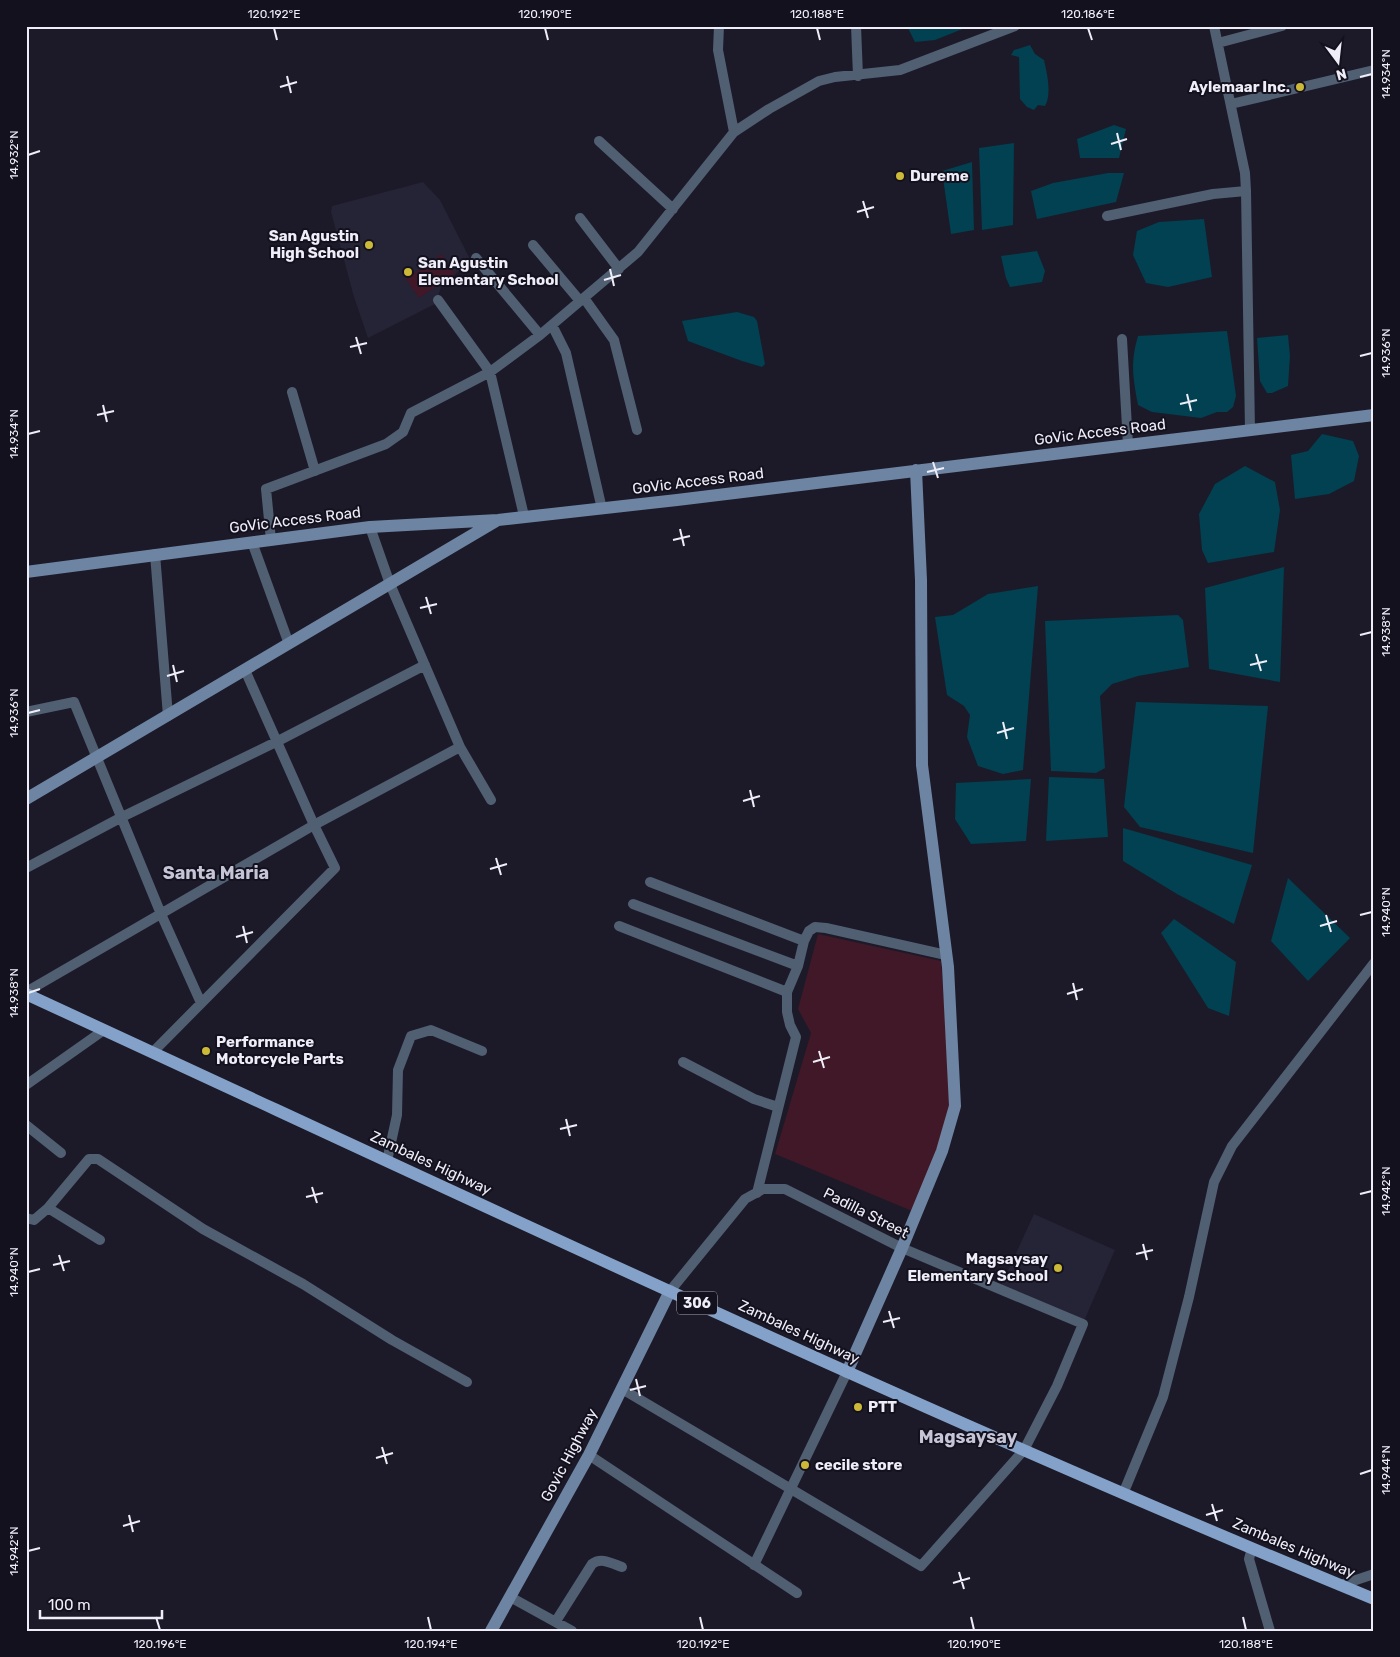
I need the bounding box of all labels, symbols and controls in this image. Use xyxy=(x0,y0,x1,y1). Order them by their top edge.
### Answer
text: 120.192°E xyxy=(247,7,301,21)
text: 120.190°E xyxy=(518,7,572,21)
text: 120.188°E xyxy=(790,7,844,21)
text: 120.186°E xyxy=(1061,7,1115,21)
north arrow xyxy=(1312,38,1362,88)
text: 14.934°N xyxy=(1379,49,1393,99)
text: N xyxy=(1334,65,1348,84)
place label: Aylemaar Inc. xyxy=(1189,78,1290,96)
marker: Aylemaar Inc. xyxy=(1294,81,1306,93)
text: 14.932°N xyxy=(7,130,21,180)
place label: Dureme xyxy=(910,167,969,185)
marker: Dureme xyxy=(894,170,906,182)
place label: San Agustin High School xyxy=(269,227,359,262)
marker: San Agustin High School xyxy=(363,239,375,251)
place label: San Agustin Elementary School xyxy=(418,254,559,289)
marker: San Agustin Elementary School xyxy=(402,266,414,278)
text: 14.936°N xyxy=(1379,328,1393,378)
text: 14.934°N xyxy=(7,409,21,459)
street label: GoVic Access Road xyxy=(1033,415,1167,449)
street label: GoVic Access Road xyxy=(631,464,765,498)
street label: GoVic Access Road xyxy=(228,503,362,537)
text: 14.938°N xyxy=(1379,607,1393,657)
text: 14.936°N xyxy=(7,688,21,738)
district label: Santa Maria xyxy=(163,862,269,884)
text: 14.940°N xyxy=(1379,887,1393,937)
text: 14.938°N xyxy=(7,968,21,1018)
place label: Performance Motorcycle Parts xyxy=(216,1033,344,1068)
marker: Performance Motorcycle Parts xyxy=(200,1045,212,1057)
street label: Zambales Highway xyxy=(368,1127,494,1199)
text: 14.942°N xyxy=(1379,1166,1393,1216)
street label: Padilla Street xyxy=(821,1184,912,1242)
text: 14.940°N xyxy=(7,1247,21,1297)
place label: Magsaysay Elementary School xyxy=(907,1250,1048,1285)
marker: Magsaysay Elementary School xyxy=(1052,1262,1064,1274)
road number: 306 xyxy=(677,1292,717,1315)
street label: Zambales Highway xyxy=(736,1296,862,1368)
place label: PTT xyxy=(868,1398,898,1416)
marker: PTT xyxy=(852,1401,864,1413)
street label: Govic Highway xyxy=(537,1405,601,1505)
district label: Magsaysay xyxy=(919,1426,1018,1448)
text: 14.944°N xyxy=(1379,1445,1393,1495)
place label: cecile store xyxy=(815,1456,902,1474)
marker: cecile store xyxy=(799,1459,811,1471)
street label: Zambales Highway xyxy=(1230,1514,1358,1582)
text: 14.942°N xyxy=(7,1526,21,1576)
scale bar xyxy=(40,1587,162,1619)
text: 100 m xyxy=(48,1596,90,1614)
text: 120.196°E xyxy=(133,1637,187,1651)
text: 120.194°E xyxy=(404,1637,458,1651)
text: 120.192°E xyxy=(676,1637,730,1651)
text: 120.190°E xyxy=(947,1637,1001,1651)
text: 120.188°E xyxy=(1219,1637,1273,1651)

